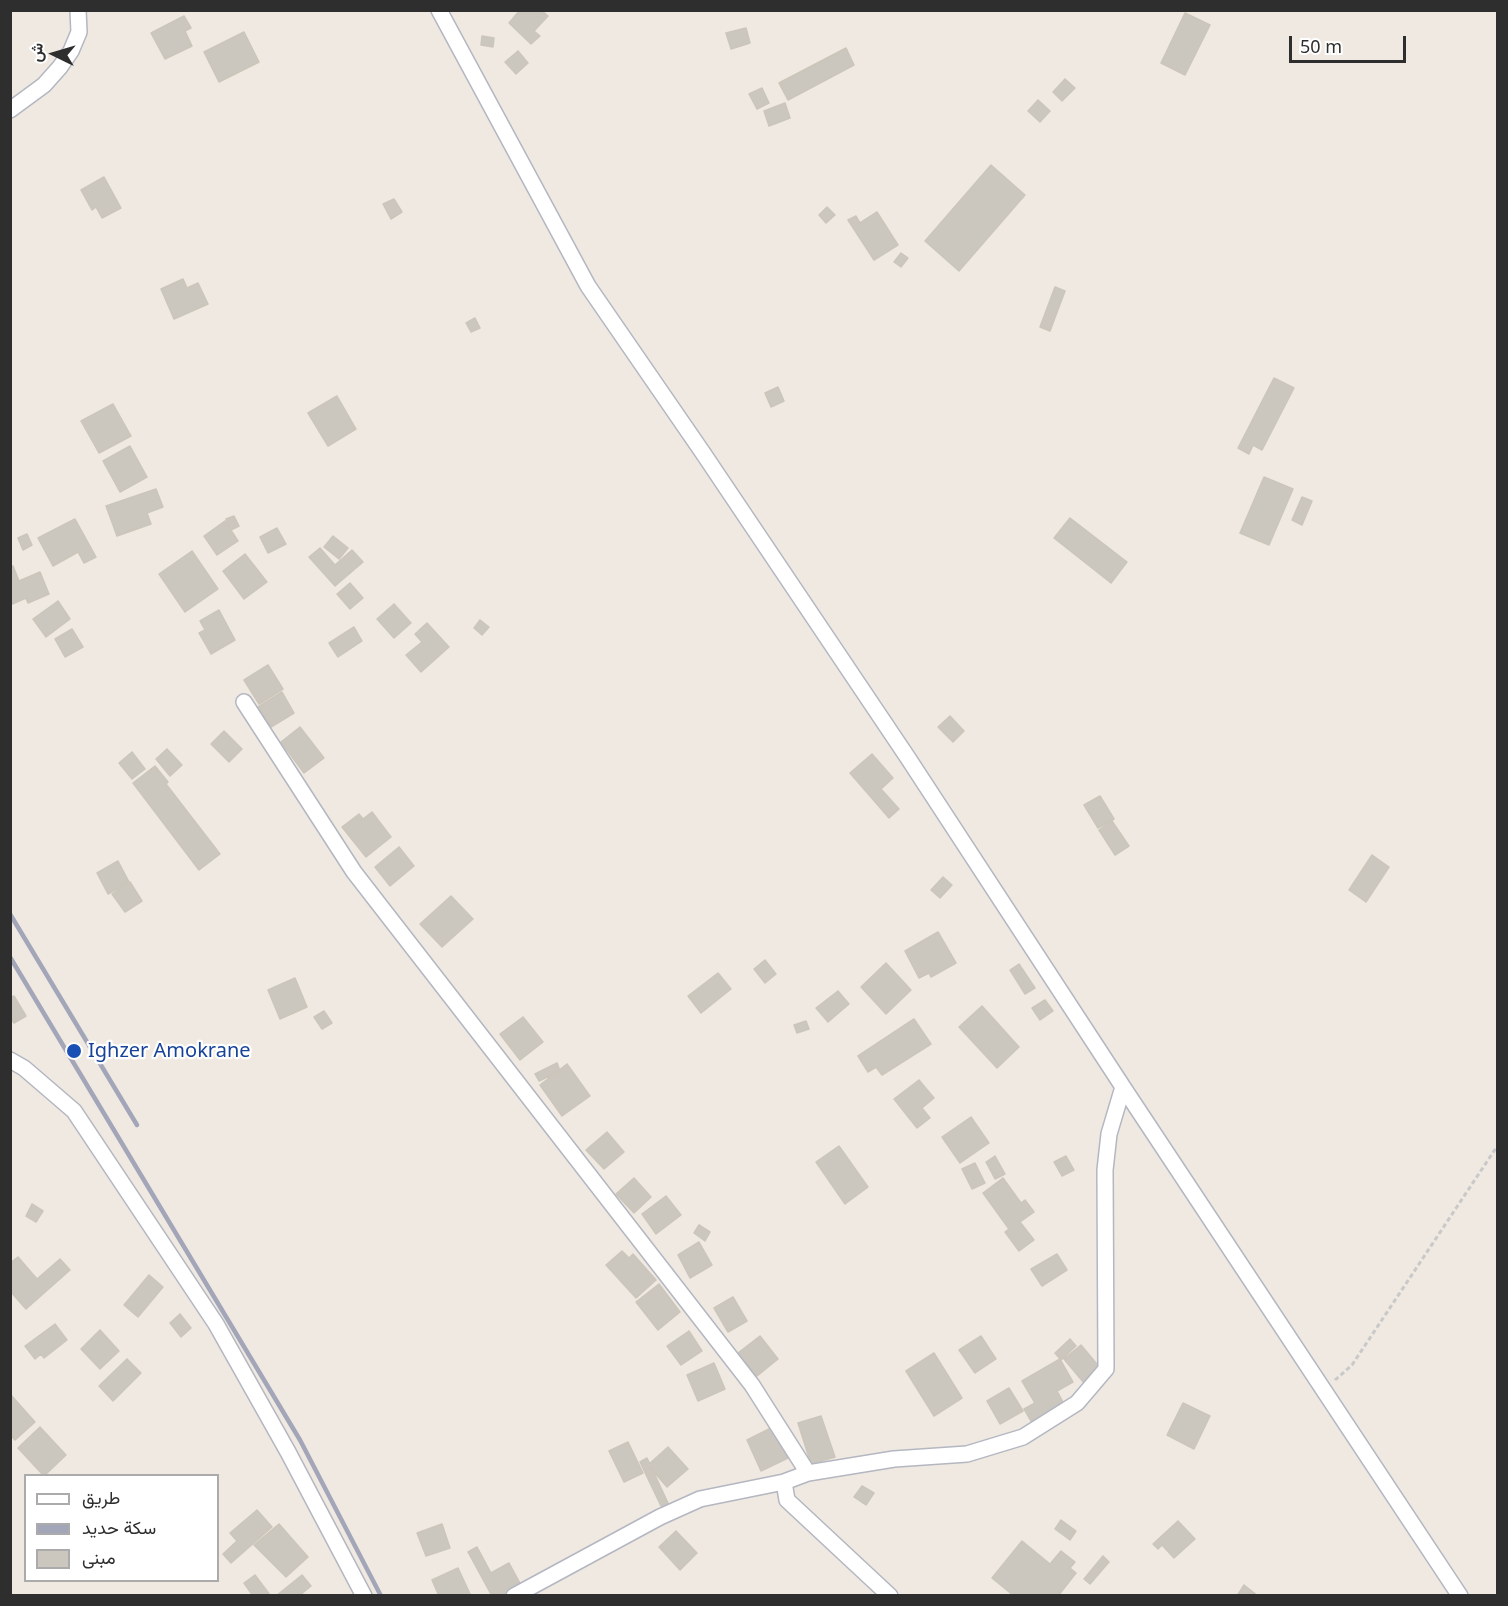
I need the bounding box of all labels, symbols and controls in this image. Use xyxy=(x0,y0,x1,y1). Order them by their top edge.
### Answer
north arrow xyxy=(24,24,84,84)
scale bar xyxy=(1292,24,1409,62)
text: 50 m xyxy=(1300,34,1342,58)
text: ش xyxy=(24,42,48,63)
place label: Ighzer Amokrane xyxy=(88,1039,251,1063)
marker: Ighzer Amokrane xyxy=(65,1042,83,1060)
legend xyxy=(24,1474,219,1582)
text: طريق xyxy=(82,1485,120,1509)
text: سكة حديد xyxy=(82,1515,156,1539)
text: مبنى xyxy=(82,1545,116,1569)

